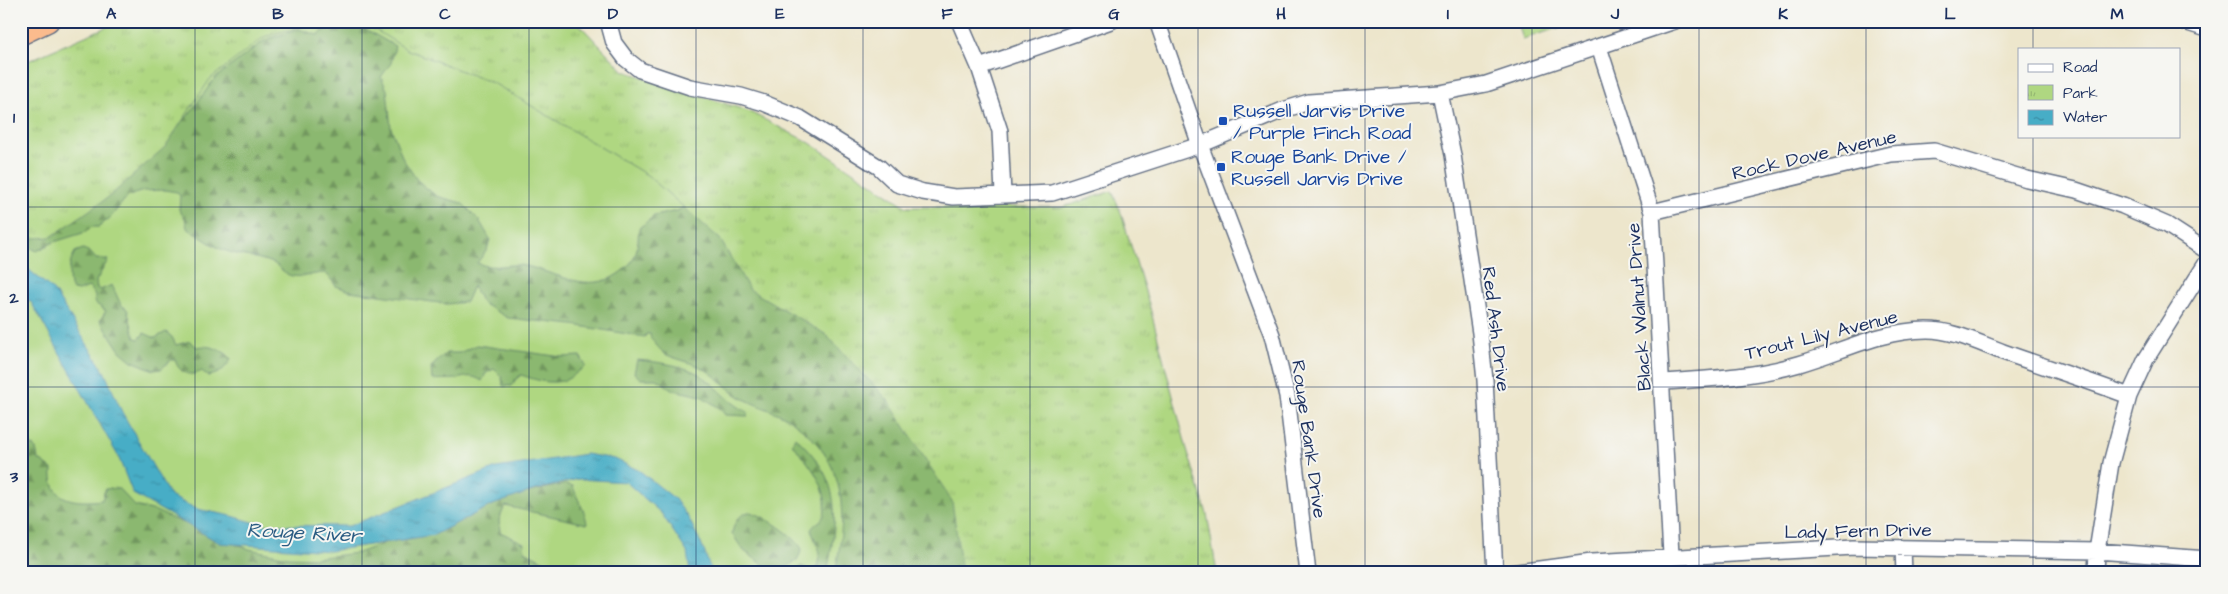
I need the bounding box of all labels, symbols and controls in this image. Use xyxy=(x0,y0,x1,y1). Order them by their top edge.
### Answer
text: A xyxy=(106,3,117,25)
text: B xyxy=(272,3,284,25)
text: C xyxy=(439,3,451,25)
text: D xyxy=(608,3,619,25)
text: E xyxy=(775,3,785,25)
text: F xyxy=(941,3,953,25)
text: G xyxy=(1108,3,1120,25)
text: H xyxy=(1276,3,1286,25)
text: I xyxy=(1447,3,1449,25)
text: J xyxy=(1610,3,1620,25)
text: K xyxy=(1778,3,1788,25)
text: L xyxy=(1944,3,1956,25)
text: M xyxy=(2110,3,2124,25)
legend xyxy=(2018,48,2180,138)
text: Road xyxy=(2063,57,2098,78)
text: Park xyxy=(2063,83,2098,104)
place label: Russell Jarvis Drive / Purple Finch Road xyxy=(1233,98,1411,147)
text: 1 xyxy=(13,107,16,129)
text: Water xyxy=(2063,107,2107,128)
marker: Russell Jarvis Drive / Purple Finch Road xyxy=(1217,115,1229,127)
street label: Rock Dove Avenue xyxy=(1729,123,1899,188)
place label: Rouge Bank Drive / Russell Jarvis Drive xyxy=(1231,144,1407,193)
marker: Rouge Bank Drive / Russell Jarvis Drive xyxy=(1215,161,1227,173)
street label: Black Walnut Drive xyxy=(1620,222,1659,392)
street label: Red Ash Drive xyxy=(1474,265,1517,393)
text: 2 xyxy=(8,287,19,309)
street label: Trout Lily Avenue xyxy=(1742,303,1901,368)
street label: Rouge Bank Drive xyxy=(1283,358,1333,520)
text: 3 xyxy=(9,466,19,488)
water label: Rouge River xyxy=(246,516,364,551)
street label: Lady Fern Drive xyxy=(1784,517,1932,547)

